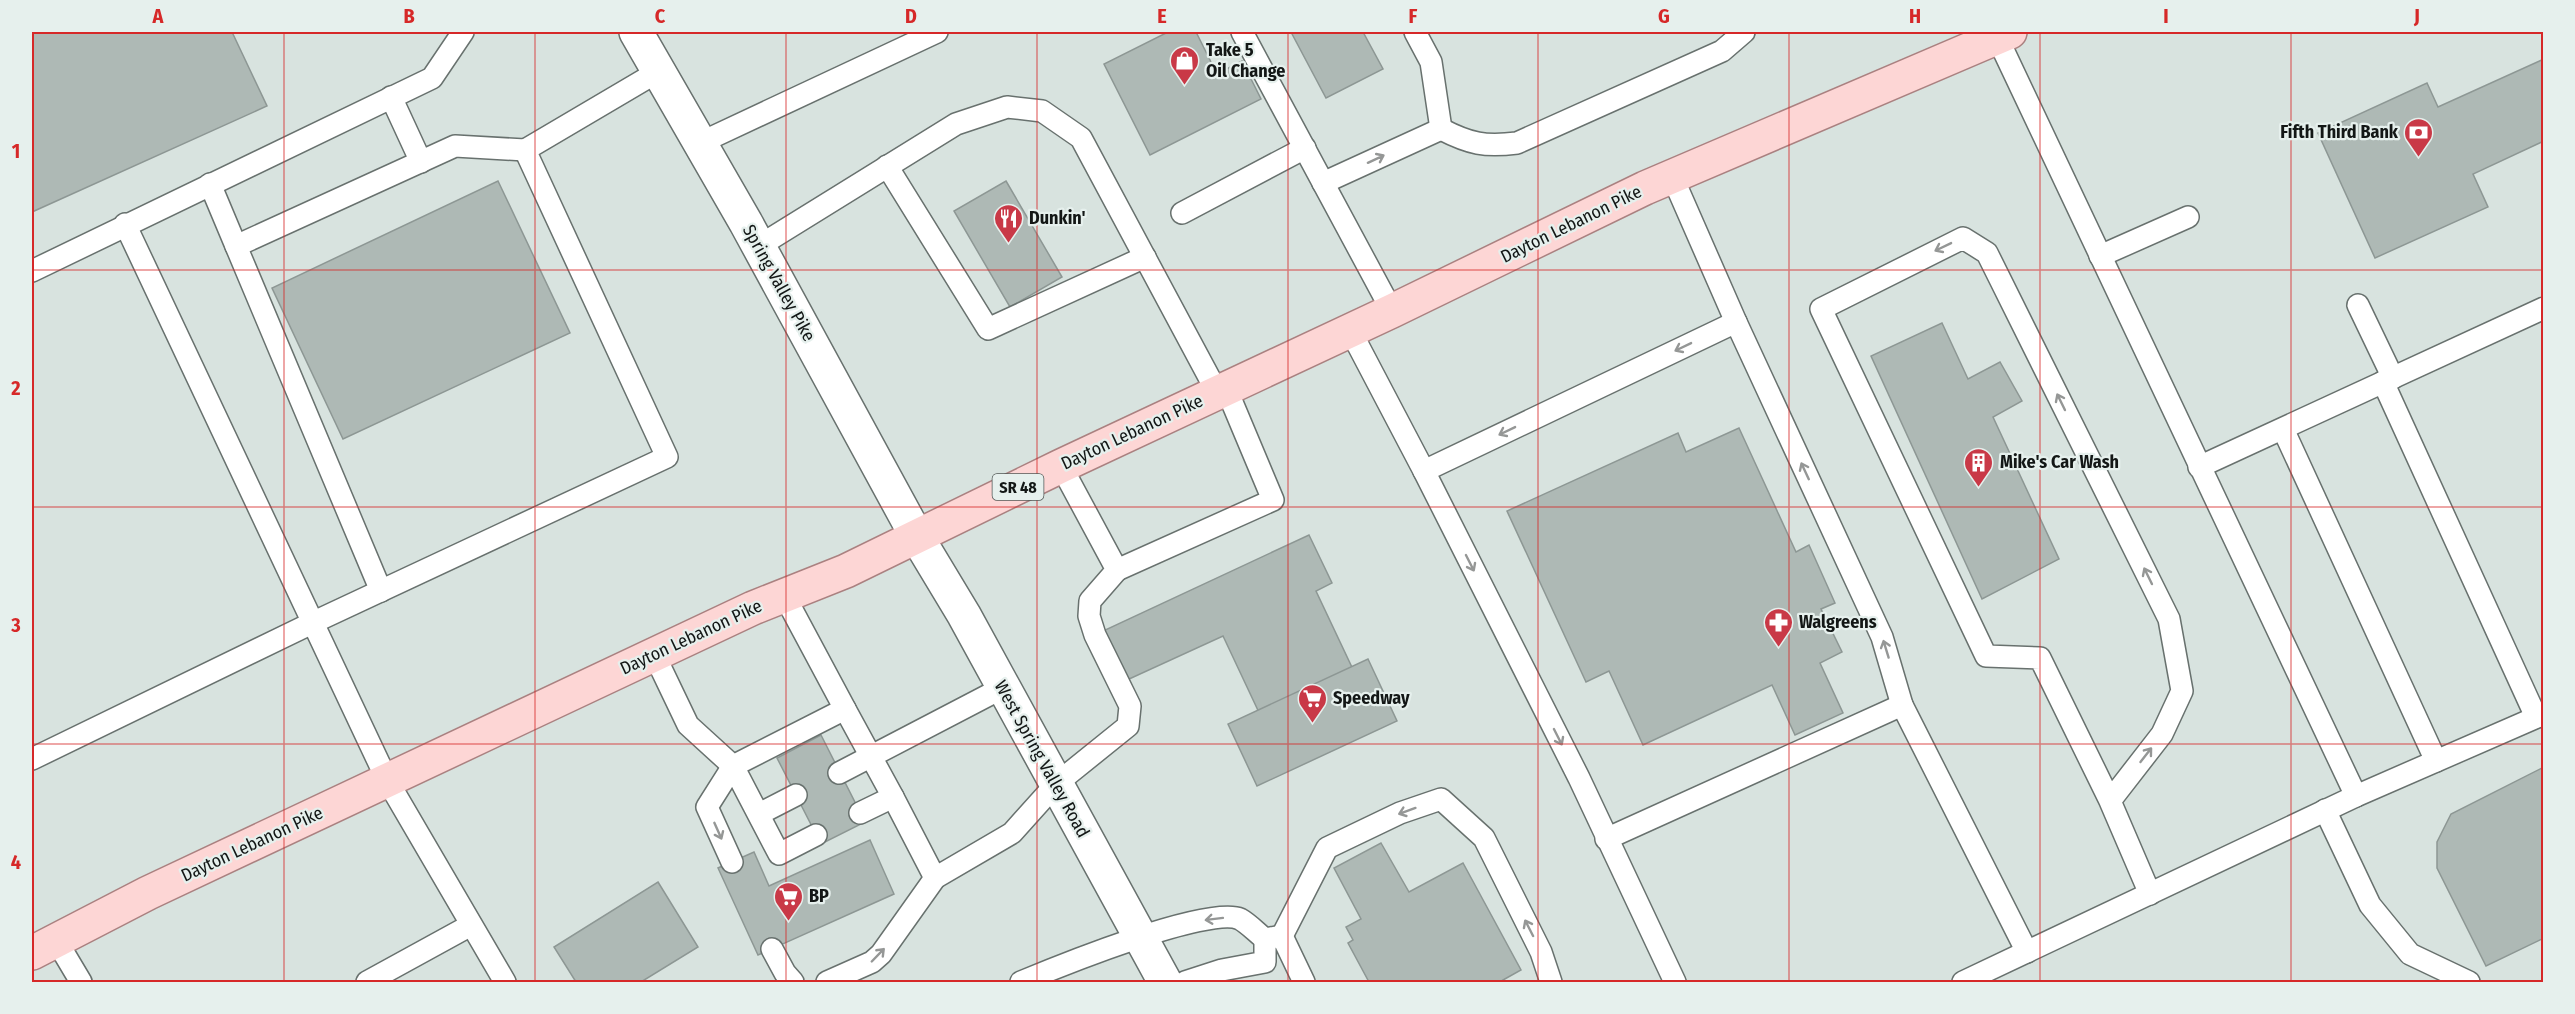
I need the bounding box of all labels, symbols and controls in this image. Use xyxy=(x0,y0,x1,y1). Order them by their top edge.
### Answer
text: A xyxy=(152,4,165,28)
text: B xyxy=(403,4,415,28)
text: C xyxy=(655,4,666,28)
text: D xyxy=(905,4,917,28)
text: E xyxy=(1157,4,1167,28)
text: F xyxy=(1409,4,1418,28)
text: G xyxy=(1658,4,1670,28)
text: H xyxy=(1909,4,1921,28)
text: I xyxy=(2163,4,2169,28)
text: J xyxy=(2413,4,2420,28)
place label: Take 5 Oil Change xyxy=(1206,39,1285,82)
shop icon: Take 5 Oil Change xyxy=(1169,44,1201,86)
bank icon: Fifth Third Bank xyxy=(2403,116,2435,158)
place label: Fifth Third Bank xyxy=(2280,121,2399,143)
text: 1 xyxy=(12,139,20,163)
one-way arrow xyxy=(1367,152,1385,164)
street label: Dayton Lebanon Pike xyxy=(1497,180,1645,268)
restaurant icon: Dunkin' xyxy=(992,202,1024,244)
place label: Dunkin' xyxy=(1029,207,1086,229)
street label: Spring Valley Pike xyxy=(738,221,820,345)
one-way arrow xyxy=(1935,242,1953,254)
one-way arrow xyxy=(1674,341,1692,353)
text: 2 xyxy=(10,376,21,400)
street label: Dayton Lebanon Pike xyxy=(1058,389,1207,475)
one-way arrow xyxy=(2055,393,2066,411)
one-way arrow xyxy=(1498,426,1516,437)
building icon: Mike's Car Wash xyxy=(1963,446,1995,488)
place label: Mike's Car Wash xyxy=(2000,451,2119,473)
one-way arrow xyxy=(1799,463,1810,481)
road number: SR 48 xyxy=(992,474,1044,500)
one-way arrow xyxy=(1465,553,1477,571)
one-way arrow xyxy=(2141,568,2153,586)
street label: Dayton Lebanon Pike xyxy=(617,594,766,680)
pharmacy icon: Walgreens xyxy=(1762,606,1794,648)
place label: Walgreens xyxy=(1799,611,1877,633)
text: 3 xyxy=(10,613,21,637)
one-way arrow xyxy=(1880,640,1891,659)
street label: West Spring Valley Road xyxy=(990,677,1094,841)
supermarket icon: Speedway xyxy=(1296,682,1328,724)
place label: Speedway xyxy=(1333,687,1410,709)
one-way arrow xyxy=(1552,728,1564,745)
one-way arrow xyxy=(2139,747,2152,763)
street label: Dayton Lebanon Pike xyxy=(178,801,327,887)
one-way arrow xyxy=(1398,806,1417,817)
one-way arrow xyxy=(712,822,724,840)
text: 4 xyxy=(11,850,21,874)
supermarket icon: BP xyxy=(772,880,804,922)
place label: BP xyxy=(809,885,829,907)
one-way arrow xyxy=(1204,914,1224,925)
one-way arrow xyxy=(1523,920,1535,938)
one-way arrow xyxy=(871,947,885,962)

